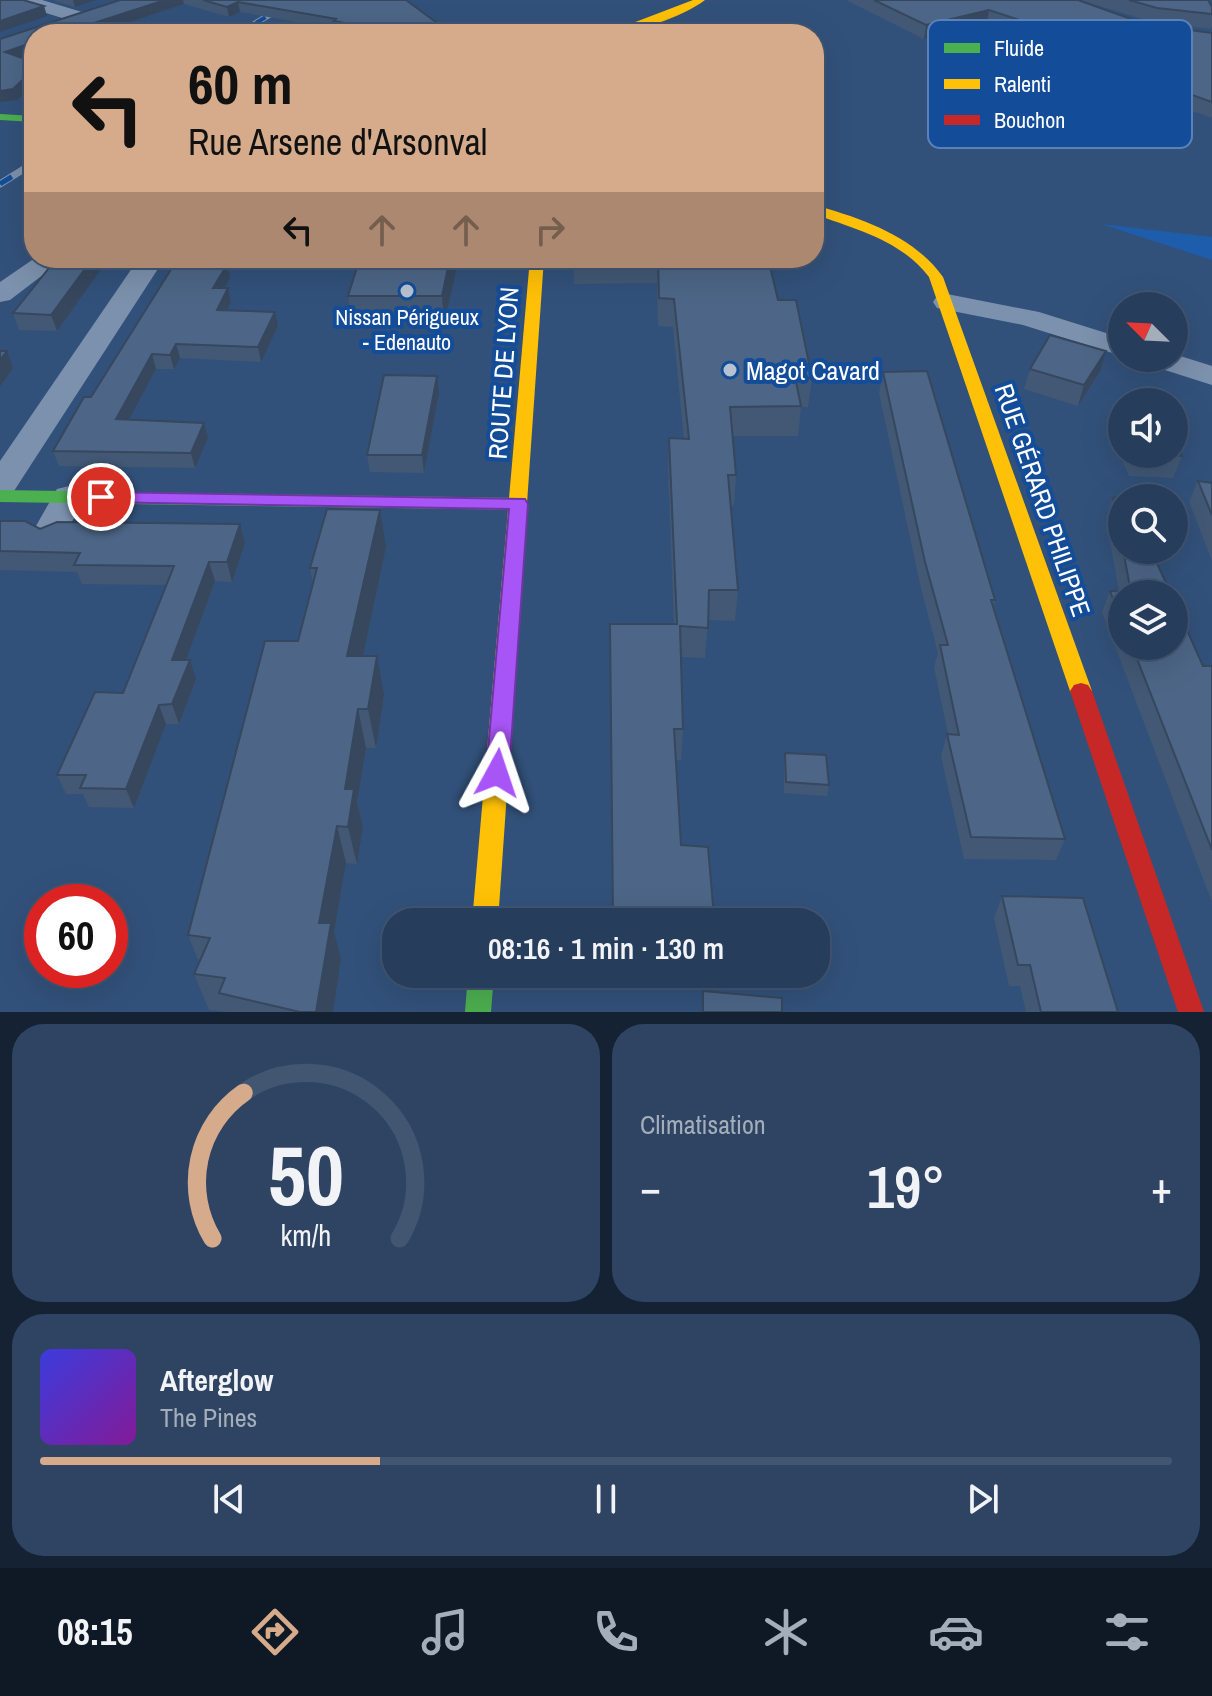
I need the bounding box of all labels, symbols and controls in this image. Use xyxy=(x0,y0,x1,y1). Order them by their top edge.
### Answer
legend xyxy=(928,20,1192,148)
text: Fluide xyxy=(994,33,1044,63)
text: 60 m xyxy=(188,46,293,121)
icon: left xyxy=(56,56,160,160)
text: Ralenti xyxy=(994,69,1051,99)
text: Bouchon xyxy=(994,105,1065,135)
text: Rue Arsene d'Arsonval xyxy=(188,118,487,166)
icon: left xyxy=(276,208,320,252)
icon: ahead xyxy=(360,208,404,252)
icon: ahead xyxy=(444,208,488,252)
icon: right xyxy=(528,208,572,252)
marker: Nissan Périgueux - Edenauto xyxy=(398,282,416,300)
street label: ROUTE DE LYON xyxy=(480,286,526,460)
north arrow xyxy=(1108,292,1188,372)
map controls xyxy=(1108,292,1188,660)
place label: Nissan Périgueux - Edenauto xyxy=(335,302,479,357)
place label: Magot Cavard xyxy=(746,353,880,388)
marker: Magot Cavard xyxy=(721,361,739,379)
street label: RUE GÉRARD PHILIPPE xyxy=(987,379,1099,621)
button: sound xyxy=(1108,388,1188,468)
pin xyxy=(67,463,135,531)
icon: arrive xyxy=(79,475,123,519)
button: search xyxy=(1108,484,1188,564)
button: layers xyxy=(1108,580,1188,660)
position arrow xyxy=(455,731,539,815)
speed limit sign: 60 xyxy=(24,884,128,988)
text: 08:16 · 1 min · 130 m xyxy=(488,928,724,968)
text: Climatisation xyxy=(640,1107,766,1142)
text: 50 xyxy=(268,1119,344,1231)
text: 19° xyxy=(867,1146,945,1227)
text: − xyxy=(640,1157,661,1217)
text: + xyxy=(1151,1157,1172,1217)
text: km/h xyxy=(281,1216,331,1255)
text: Afterglow xyxy=(160,1360,273,1400)
text: The Pines xyxy=(160,1400,257,1435)
icon: previous xyxy=(207,1477,251,1521)
icon: pause xyxy=(584,1477,628,1521)
icon: next xyxy=(961,1477,1005,1521)
icon: directions xyxy=(247,1604,303,1660)
icon: music xyxy=(417,1604,473,1660)
icon: phone xyxy=(588,1604,644,1660)
icon: climate xyxy=(758,1604,814,1660)
icon: car xyxy=(928,1604,984,1660)
icon: filters xyxy=(1099,1604,1155,1660)
text: 08:15 xyxy=(57,1608,133,1656)

